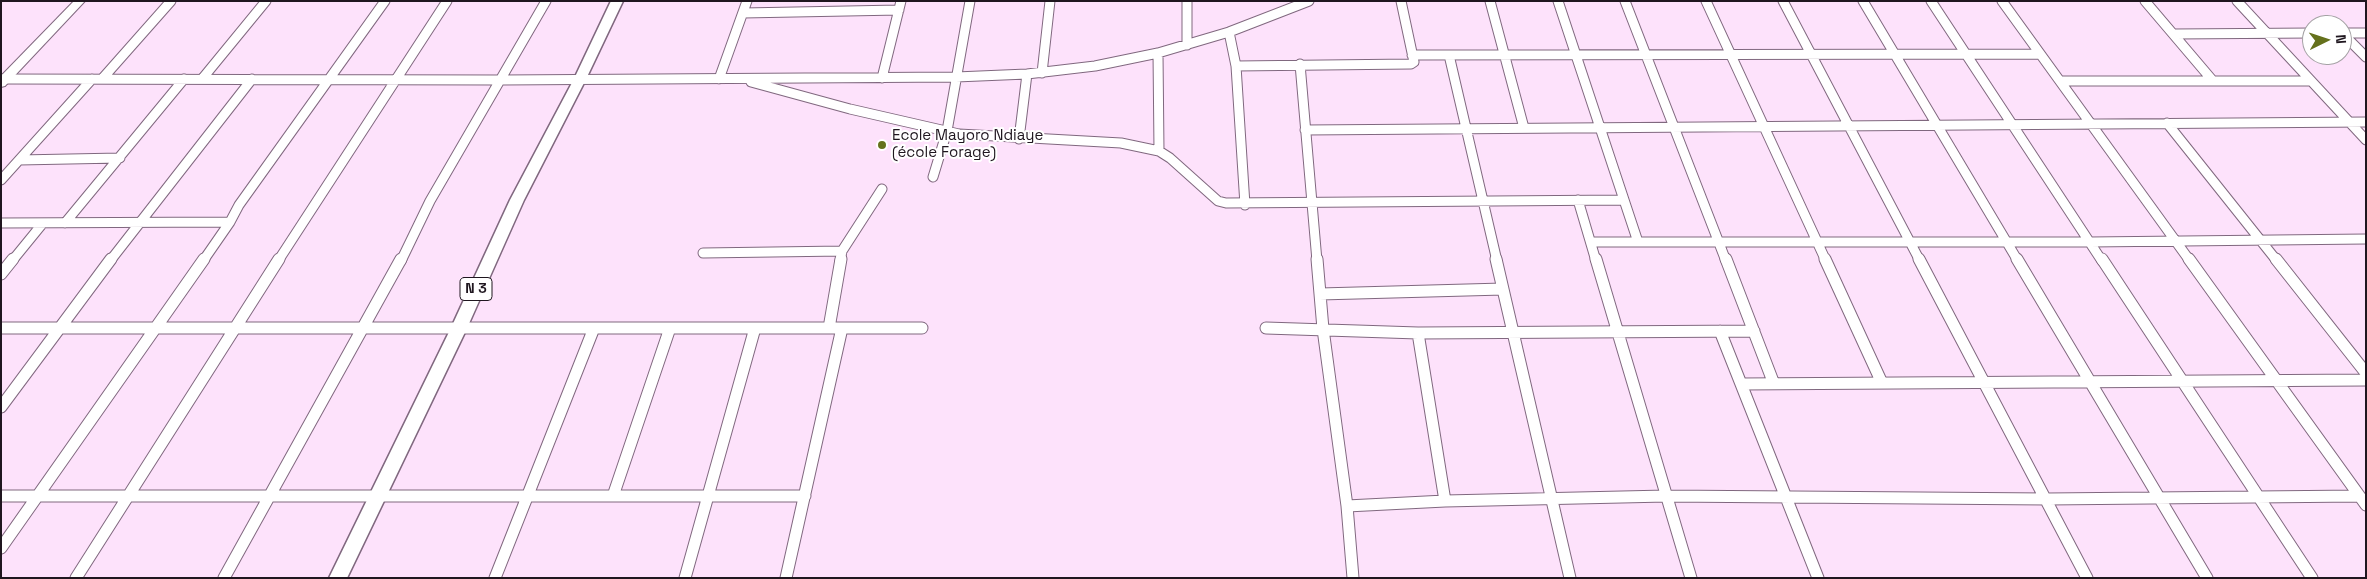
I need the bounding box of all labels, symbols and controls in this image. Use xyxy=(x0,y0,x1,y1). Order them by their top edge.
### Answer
north arrow xyxy=(2302,15,2352,65)
text: N xyxy=(2332,34,2350,44)
place label: Ecole Mayoro Ndiaye (école Forage) xyxy=(892,127,1043,162)
marker: Ecole Mayoro Ndiaye (école Forage) xyxy=(876,139,888,151)
road number: N 3 xyxy=(460,278,492,300)

